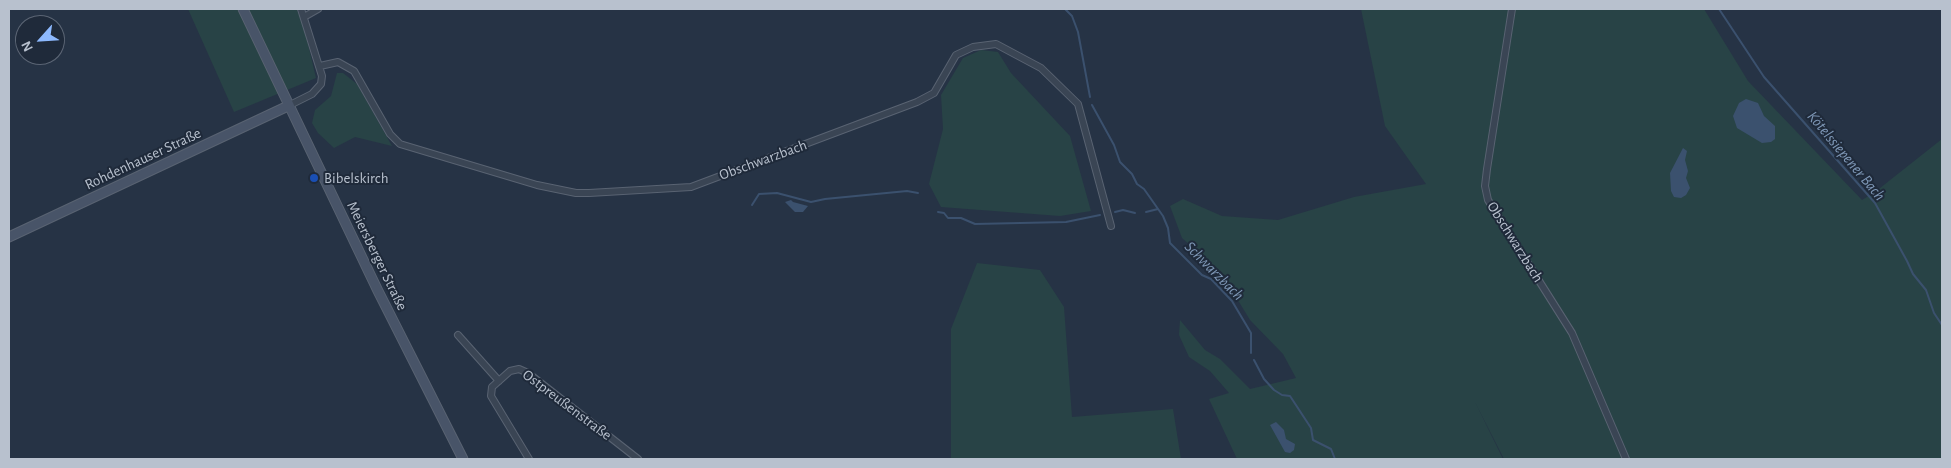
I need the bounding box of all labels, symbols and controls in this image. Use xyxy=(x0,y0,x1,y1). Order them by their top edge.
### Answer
north arrow xyxy=(15,15,65,65)
text: N xyxy=(19,39,36,54)
water label: Kötelssiepener Bach xyxy=(1803,107,1889,205)
street label: Rohdenhauser Straße xyxy=(82,124,204,194)
street label: Obschwarzbach xyxy=(717,136,809,184)
place label: Bibelskirch xyxy=(324,169,388,187)
marker: Bibelskirch xyxy=(308,172,320,184)
street label: Obschwarzbach xyxy=(1483,198,1547,286)
street label: Meiersberger Straße xyxy=(343,199,411,313)
water label: Schwarzbach xyxy=(1180,237,1248,305)
street label: Ostpreußenstraße xyxy=(519,366,615,444)

